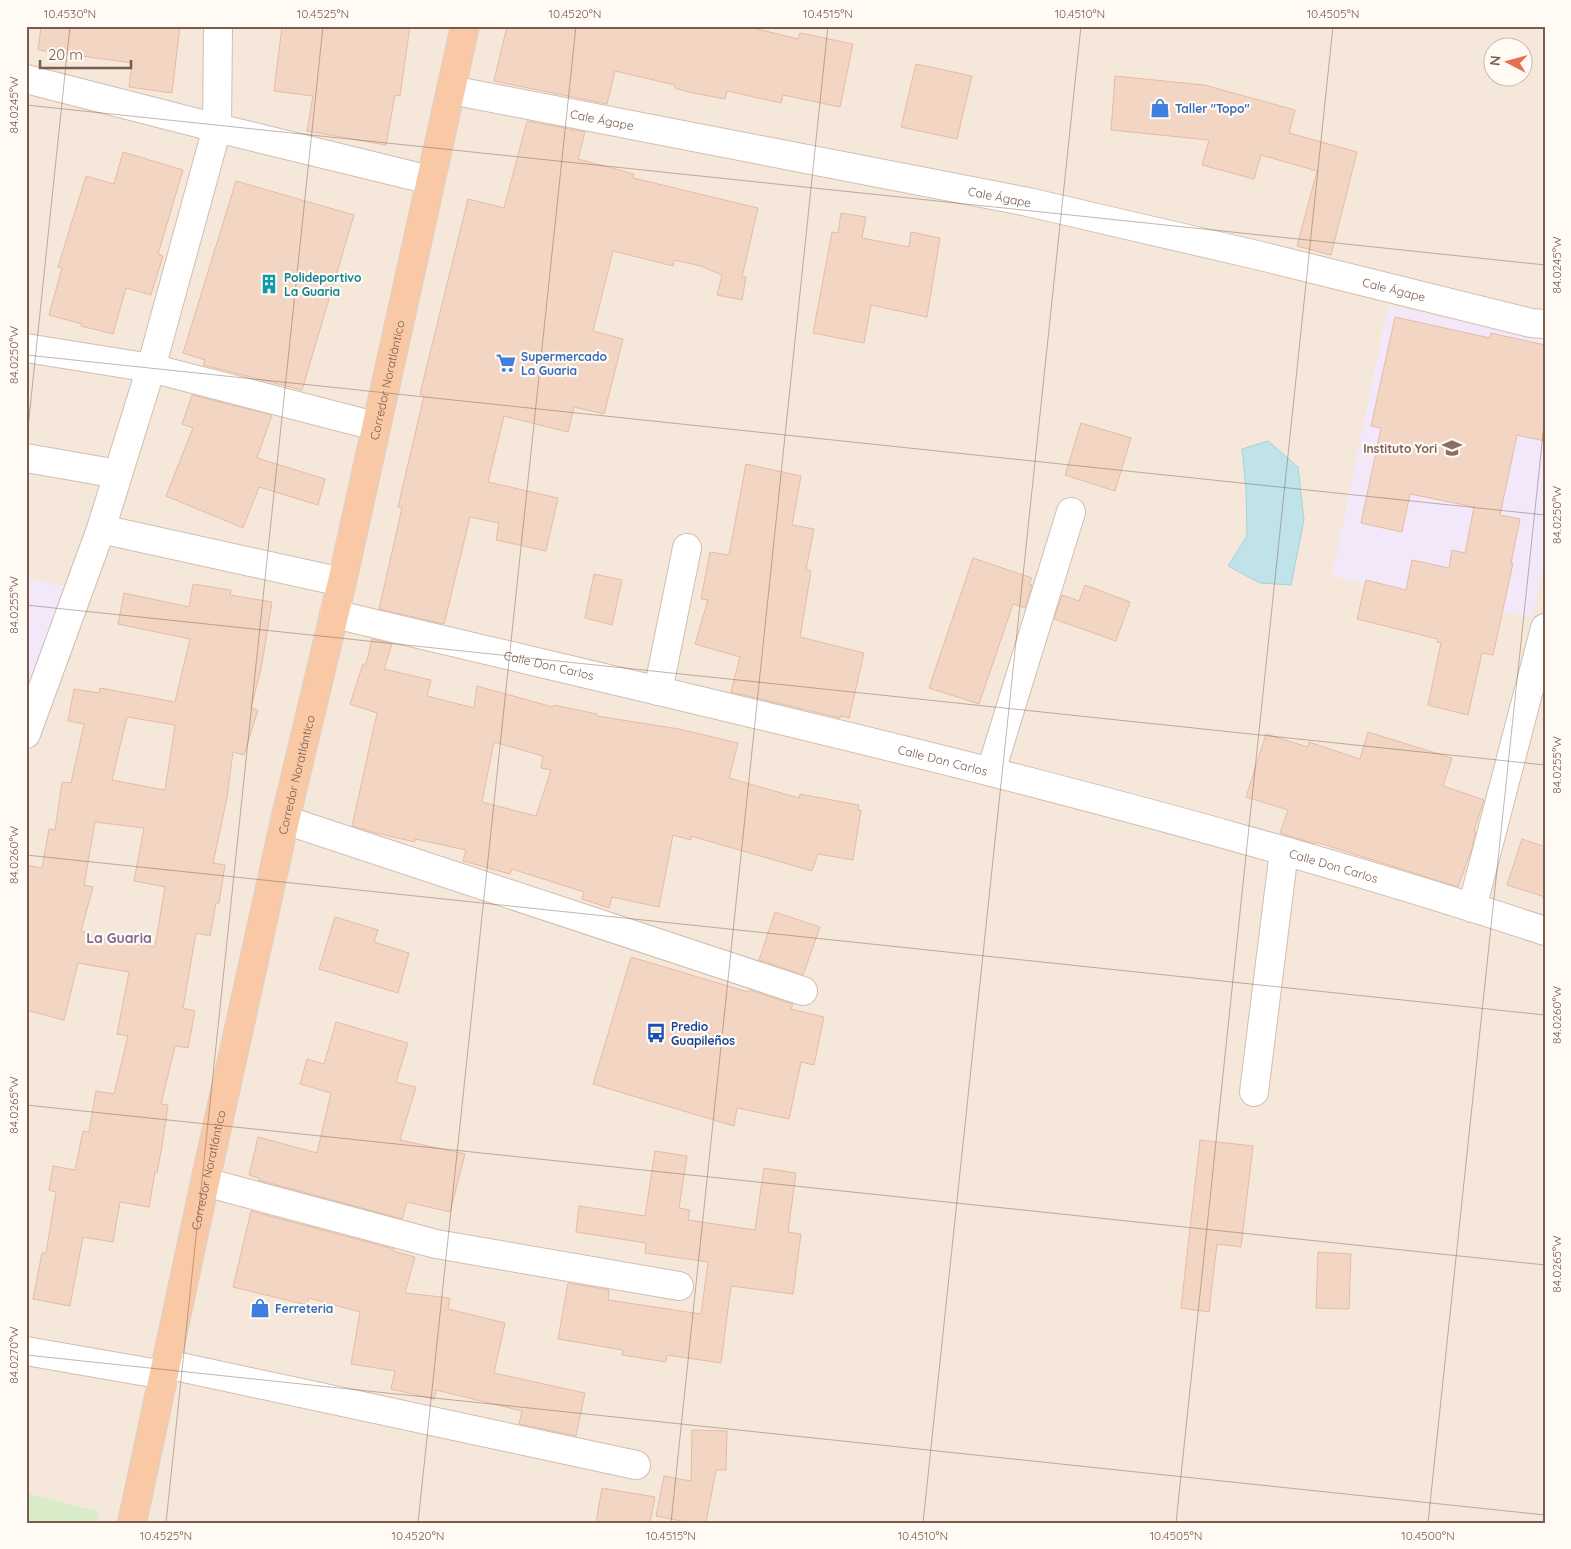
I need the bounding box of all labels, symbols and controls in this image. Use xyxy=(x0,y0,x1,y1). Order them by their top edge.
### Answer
text: 10.4530°N xyxy=(44,6,96,21)
text: 10.4525°N xyxy=(297,6,349,21)
text: 10.4520°N xyxy=(549,6,601,21)
text: 10.4515°N xyxy=(803,6,853,21)
text: 10.4510°N xyxy=(1055,6,1105,21)
text: 10.4505°N xyxy=(1307,6,1359,21)
scale bar xyxy=(40,38,131,70)
north arrow xyxy=(1484,38,1534,88)
text: 20 m xyxy=(48,45,83,64)
text: N xyxy=(1486,55,1505,67)
text: 84.0245°W xyxy=(6,76,21,134)
shop icon: Taller "Topo" xyxy=(1149,97,1171,119)
place label: Taller "Topo" xyxy=(1175,101,1250,116)
street label: Cale Ágape xyxy=(569,106,635,133)
street label: Cale Ágape xyxy=(967,183,1033,210)
text: 84.0245°W xyxy=(1549,236,1564,294)
place label: Polideportivo La Guaria xyxy=(284,270,362,299)
building icon: Polideportivo La Guaria xyxy=(258,273,280,295)
street label: Cale Ágape xyxy=(1361,274,1427,304)
street label: Corredor Noratlántico xyxy=(366,319,407,441)
text: 84.0250°W xyxy=(6,326,21,384)
place label: Supermercado La Guaria xyxy=(521,349,607,378)
supermarket icon: Supermercado La Guaria xyxy=(495,352,517,374)
school or university icon: Instituto Yori xyxy=(1441,437,1463,459)
place label: Instituto Yori xyxy=(1363,441,1437,456)
text: 84.0250°W xyxy=(1549,486,1564,544)
text: 84.0255°W xyxy=(6,576,21,634)
street label: Calle Don Carlos xyxy=(503,647,596,683)
street label: Corredor Noratlántico xyxy=(275,714,317,836)
text: 84.0255°W xyxy=(1549,736,1564,794)
street label: Calle Don Carlos xyxy=(896,741,990,778)
text: 84.0260°W xyxy=(6,826,21,884)
street label: Calle Don Carlos xyxy=(1287,845,1380,886)
district label: La Guaria xyxy=(86,929,152,947)
text: 84.0260°W xyxy=(1549,986,1564,1044)
place label: Predio Guapileños xyxy=(671,1019,735,1048)
bus stop icon: Predio Guapileños xyxy=(645,1022,667,1044)
text: 84.0265°W xyxy=(6,1076,21,1134)
street label: Corredor Noratlántico xyxy=(187,1109,228,1231)
text: 84.0265°W xyxy=(1549,1235,1564,1293)
shop icon: Ferreteria xyxy=(249,1297,271,1319)
place label: Ferreteria xyxy=(275,1301,333,1316)
text: 84.0270°W xyxy=(6,1326,21,1384)
text: 10.4525°N xyxy=(140,1528,192,1543)
text: 10.4520°N xyxy=(392,1528,444,1543)
text: 10.4515°N xyxy=(646,1528,696,1543)
text: 10.4510°N xyxy=(898,1528,948,1543)
text: 10.4505°N xyxy=(1150,1528,1202,1543)
text: 10.4500°N xyxy=(1401,1528,1455,1543)

